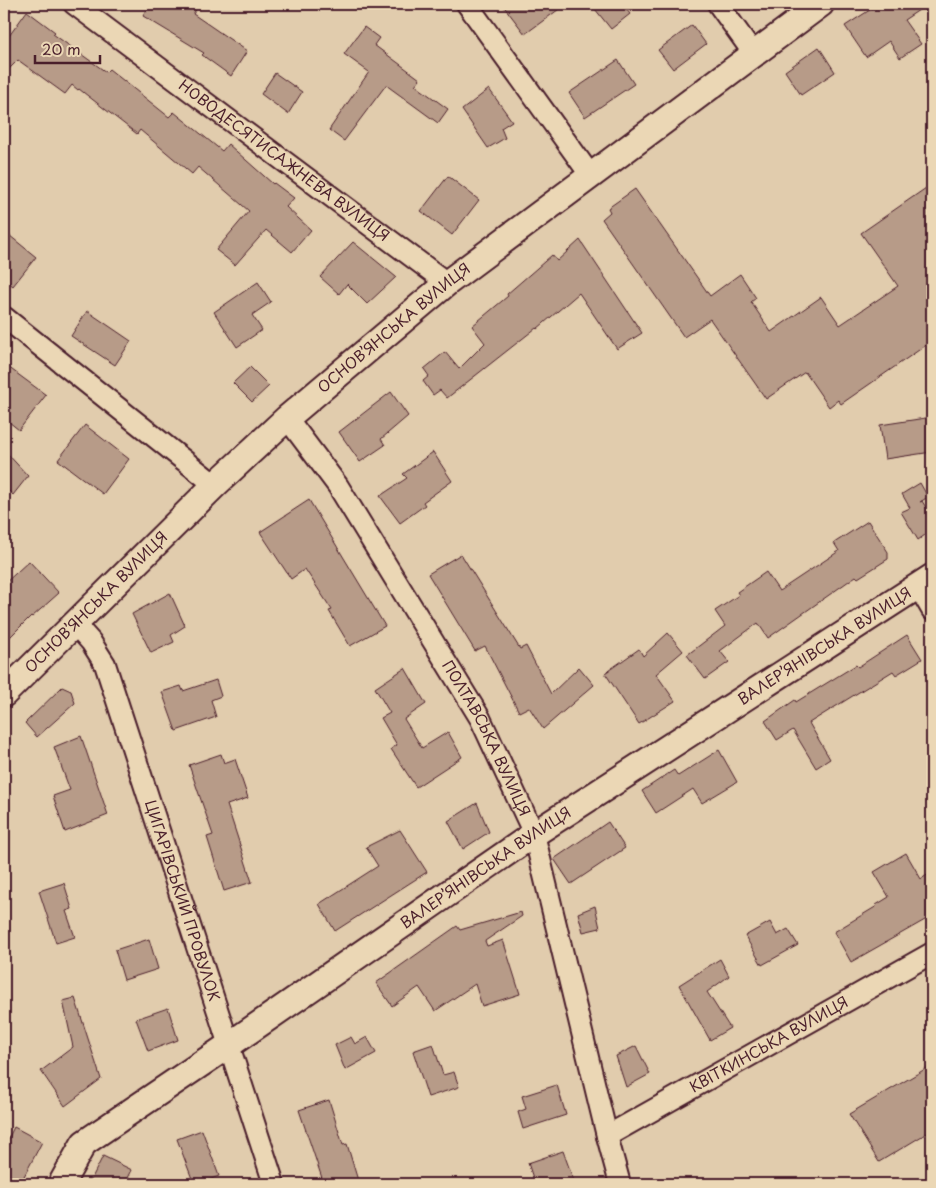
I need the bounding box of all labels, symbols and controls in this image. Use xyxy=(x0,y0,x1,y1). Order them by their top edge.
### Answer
scale bar xyxy=(35,32,100,64)
text: 20 m xyxy=(42,37,81,60)
street label: НОВОДЕСЯТИСАЖНЕВА ВУЛИЦЯ xyxy=(174,73,395,246)
street label: ОСНОВ’ЯНСЬКА ВУЛИЦЯ xyxy=(312,257,475,398)
street label: ОСНОВ’ЯНСЬКА ВУЛИЦЯ xyxy=(19,525,172,678)
street label: ВАЛЕР’ЯНІВСЬКА ВУЛИЦЯ xyxy=(732,580,915,710)
street label: ПОЛТАВСЬКА ВУЛИЦЯ xyxy=(437,655,537,820)
street label: ЦИГАРІВСЬКИЙ ПРОВУЛОК xyxy=(140,797,227,1004)
street label: ВАЛЕР’ЯНІВСЬКА ВУЛИЦЯ xyxy=(395,800,575,933)
street label: КВІТКИНСЬКА ВУЛИЦЯ xyxy=(685,989,852,1097)

